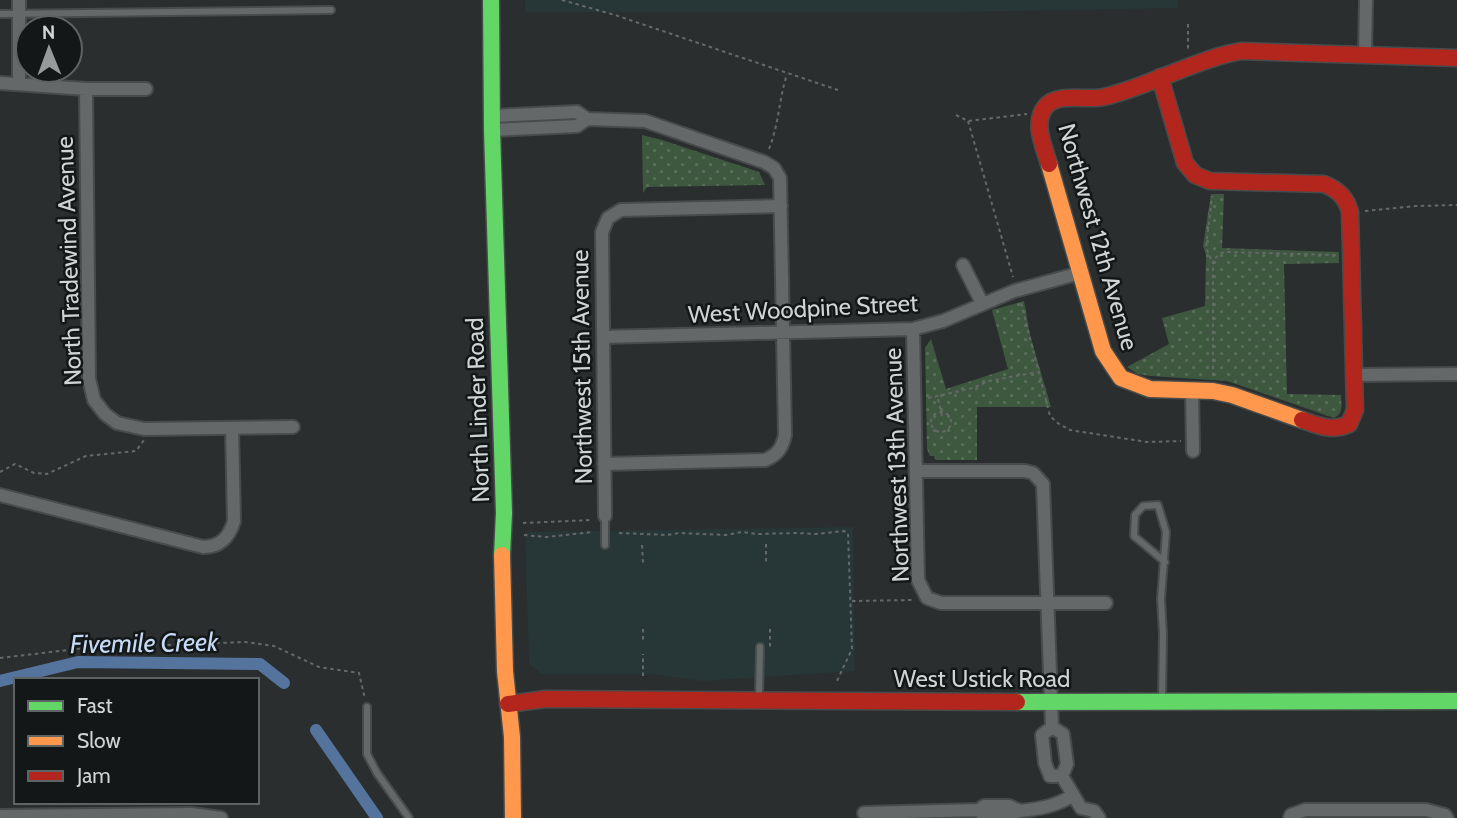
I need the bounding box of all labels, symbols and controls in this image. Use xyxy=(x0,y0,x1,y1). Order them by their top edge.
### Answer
north arrow xyxy=(14,14,84,84)
text: N xyxy=(42,21,56,44)
street label: Northwest 12th Avenue xyxy=(1052,120,1145,353)
street label: North Tradewind Avenue xyxy=(50,136,87,386)
street label: Northwest 15th Avenue xyxy=(565,249,598,485)
street label: West Woodpine Street xyxy=(687,288,919,329)
street label: North Linder Road xyxy=(460,317,495,503)
street label: Northwest 13th Avenue xyxy=(878,347,915,583)
water label: Fivemile Creek xyxy=(70,626,219,660)
street label: West Ustick Road xyxy=(894,664,1070,693)
legend xyxy=(14,678,259,804)
text: Fast xyxy=(77,693,113,718)
text: Slow xyxy=(77,728,121,753)
text: Jam xyxy=(76,763,111,788)

